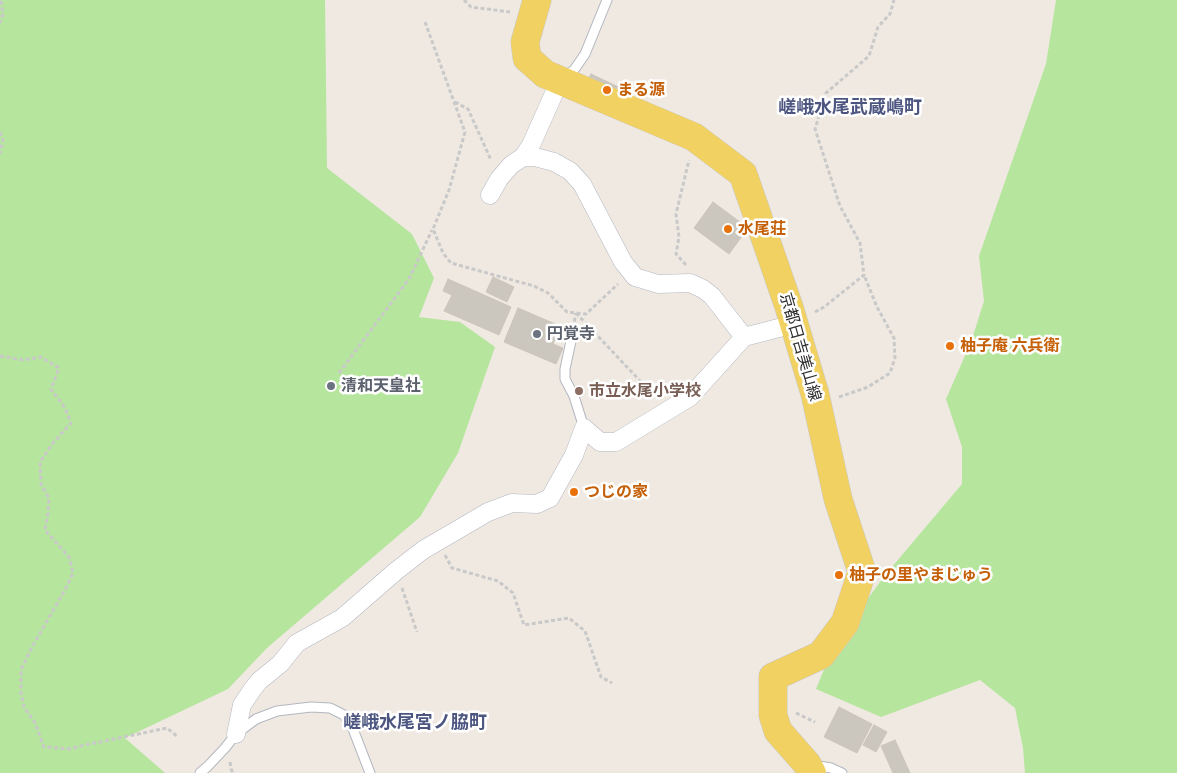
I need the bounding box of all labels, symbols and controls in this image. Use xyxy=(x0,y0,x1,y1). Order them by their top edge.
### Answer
place label: まる源 xyxy=(617,80,665,100)
marker: まる源 xyxy=(601,84,613,96)
district label: 嵯峨水尾武蔵嶋町 xyxy=(778,97,922,119)
place label: 水尾荘 xyxy=(738,219,786,239)
marker: 水尾荘 xyxy=(722,223,734,235)
street label: 京都日吉美山線 xyxy=(775,291,825,403)
place label: 円覚寺 xyxy=(547,324,595,344)
marker: 円覚寺 xyxy=(531,328,543,340)
place label: 柚子庵 六兵衛 xyxy=(960,336,1060,356)
marker: 柚子庵 六兵衛 xyxy=(944,340,956,352)
place label: 清和天皇社 xyxy=(341,376,421,396)
marker: 清和天皇社 xyxy=(325,380,337,392)
place label: 市立水尾小学校 xyxy=(589,381,701,401)
marker: 市立水尾小学校 xyxy=(573,385,585,397)
place label: つじの家 xyxy=(584,482,648,502)
marker: つじの家 xyxy=(568,486,580,498)
place label: 柚子の里やまじゅう xyxy=(849,565,993,585)
marker: 柚子の里やまじゅう xyxy=(833,569,845,581)
district label: 嵯峨水尾宮ノ脇町 xyxy=(343,712,487,734)

